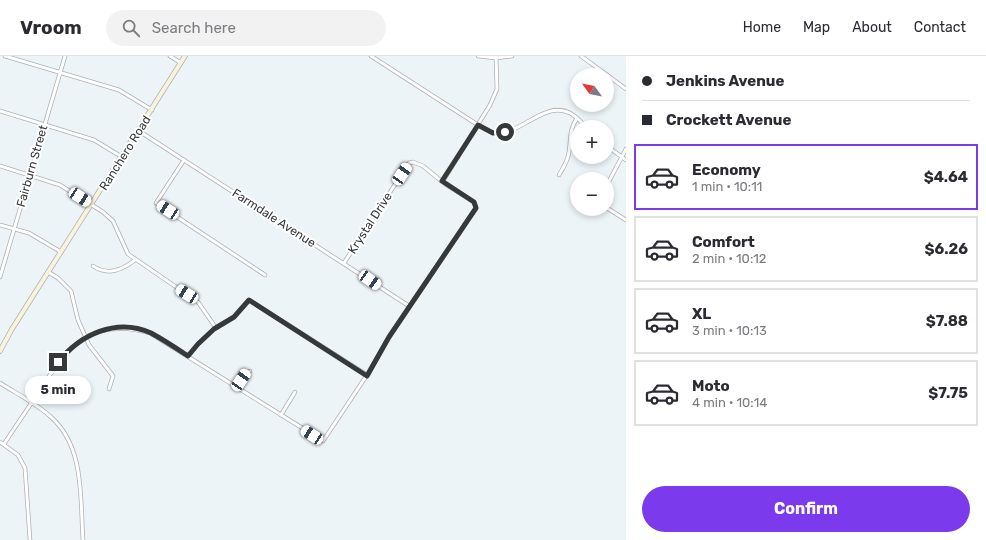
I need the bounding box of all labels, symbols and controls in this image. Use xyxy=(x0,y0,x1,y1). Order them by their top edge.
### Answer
search box xyxy=(106,10,386,46)
text: Vroom xyxy=(20,16,82,39)
icon: search xyxy=(120,17,142,39)
text: Search here xyxy=(152,19,236,37)
text: Home xyxy=(743,19,781,36)
text: Map xyxy=(803,19,830,36)
text: About xyxy=(852,19,892,36)
text: Contact xyxy=(914,19,966,36)
north arrow xyxy=(570,68,614,112)
map controls xyxy=(570,68,614,216)
text: Jenkins Avenue xyxy=(666,72,784,90)
text: Crockett Avenue xyxy=(666,111,791,129)
street label: Ranchero Road xyxy=(97,113,153,193)
button: + xyxy=(570,120,614,164)
street label: Fairburn Street xyxy=(14,123,50,209)
route start xyxy=(496,123,514,141)
icon: car xyxy=(644,159,680,195)
car xyxy=(390,161,414,187)
text: Economy xyxy=(692,161,761,179)
text: $4.64 xyxy=(924,168,968,186)
button: − xyxy=(570,172,614,216)
text: 1 min · 10:11 xyxy=(692,179,762,194)
car xyxy=(67,185,93,209)
street label: Farmdale Avenue xyxy=(230,186,319,250)
street label: Krystal Drive xyxy=(345,189,395,256)
car xyxy=(155,198,181,222)
icon: car xyxy=(644,231,680,267)
text: Comfort xyxy=(692,233,755,251)
text: $6.26 xyxy=(924,240,968,258)
text: 2 min · 10:12 xyxy=(692,251,766,266)
car xyxy=(357,268,383,292)
car xyxy=(174,283,200,305)
icon: car xyxy=(644,303,680,339)
text: XL xyxy=(692,305,711,323)
text: $7.88 xyxy=(926,312,968,330)
text: 3 min · 10:13 xyxy=(692,323,767,338)
route end xyxy=(49,353,67,371)
car xyxy=(229,367,253,393)
icon: car xyxy=(644,375,680,411)
callout: 5 min xyxy=(25,376,91,404)
text: Moto xyxy=(692,377,730,395)
text: 5 min xyxy=(40,382,76,397)
text: $7.75 xyxy=(928,384,968,402)
text: 4 min · 10:14 xyxy=(692,395,767,410)
car xyxy=(299,423,325,447)
button: Confirm xyxy=(642,486,970,532)

